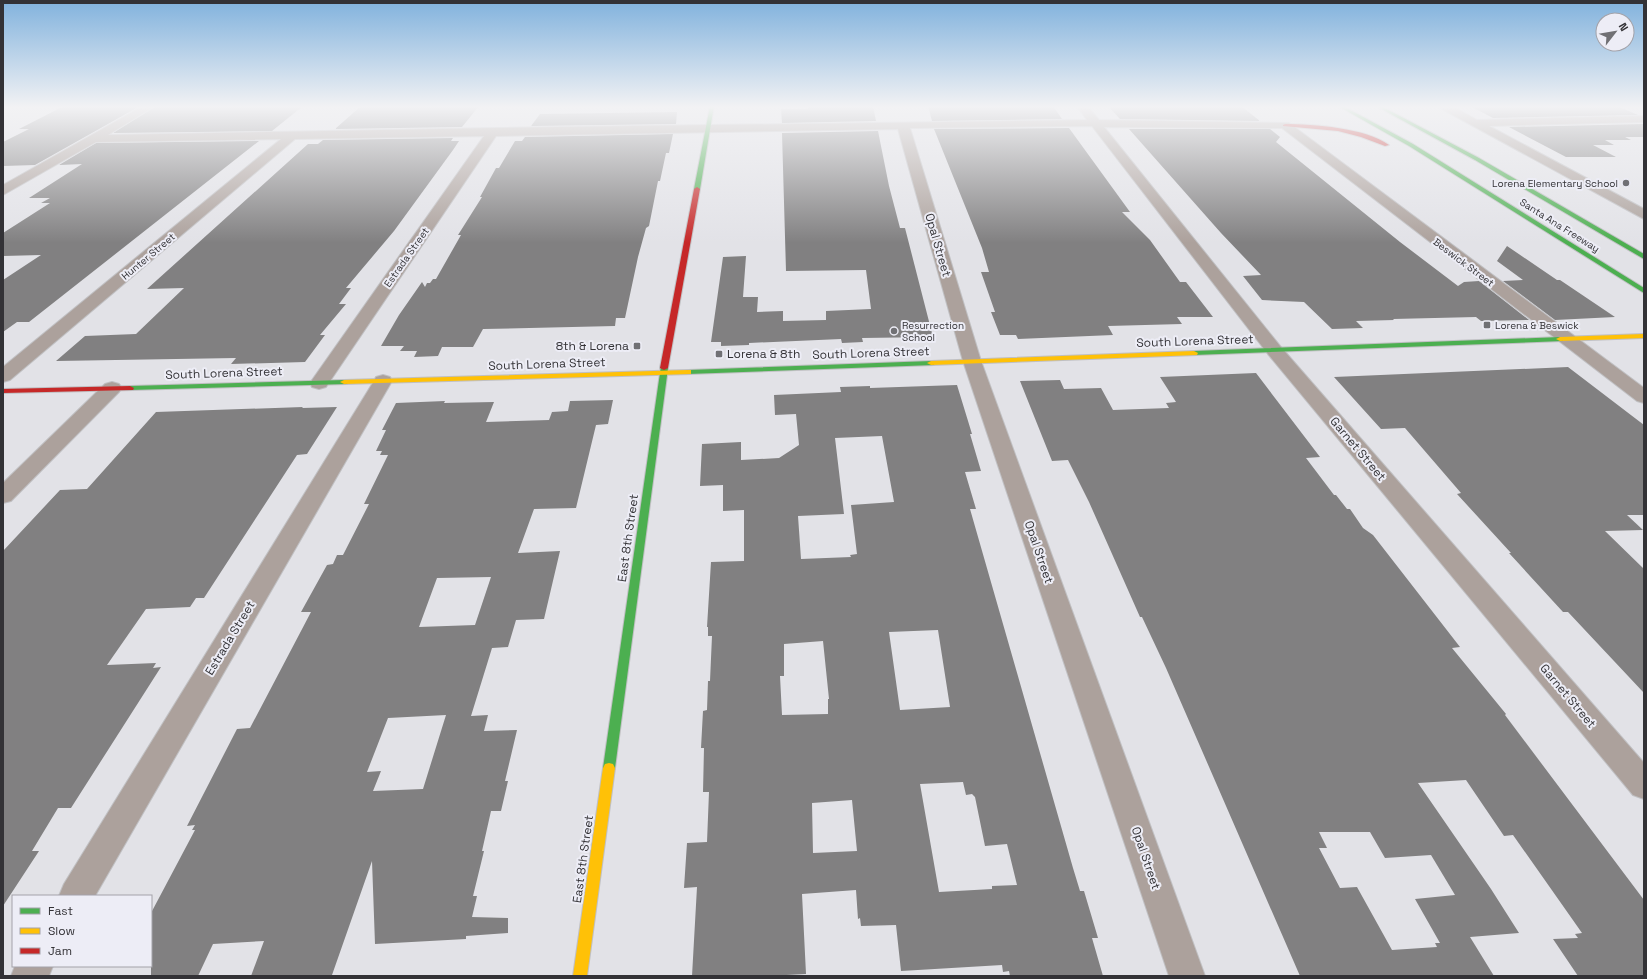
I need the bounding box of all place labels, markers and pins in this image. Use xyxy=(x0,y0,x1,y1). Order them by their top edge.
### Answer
place label: Lorena Elementary School xyxy=(1492,177,1618,190)
marker: Lorena Elementary School xyxy=(1621,178,1631,188)
place label: Resurrection School xyxy=(902,319,964,344)
place label: Lorena & Beswick xyxy=(1495,319,1579,332)
marker: Lorena & Beswick xyxy=(1482,320,1492,330)
marker: Resurrection School xyxy=(889,326,899,336)
place label: 8th & Lorena xyxy=(556,338,629,354)
marker: 8th & Lorena xyxy=(632,341,642,351)
place label: Lorena & 8th xyxy=(727,346,800,362)
marker: Lorena & 8th xyxy=(714,349,724,359)

